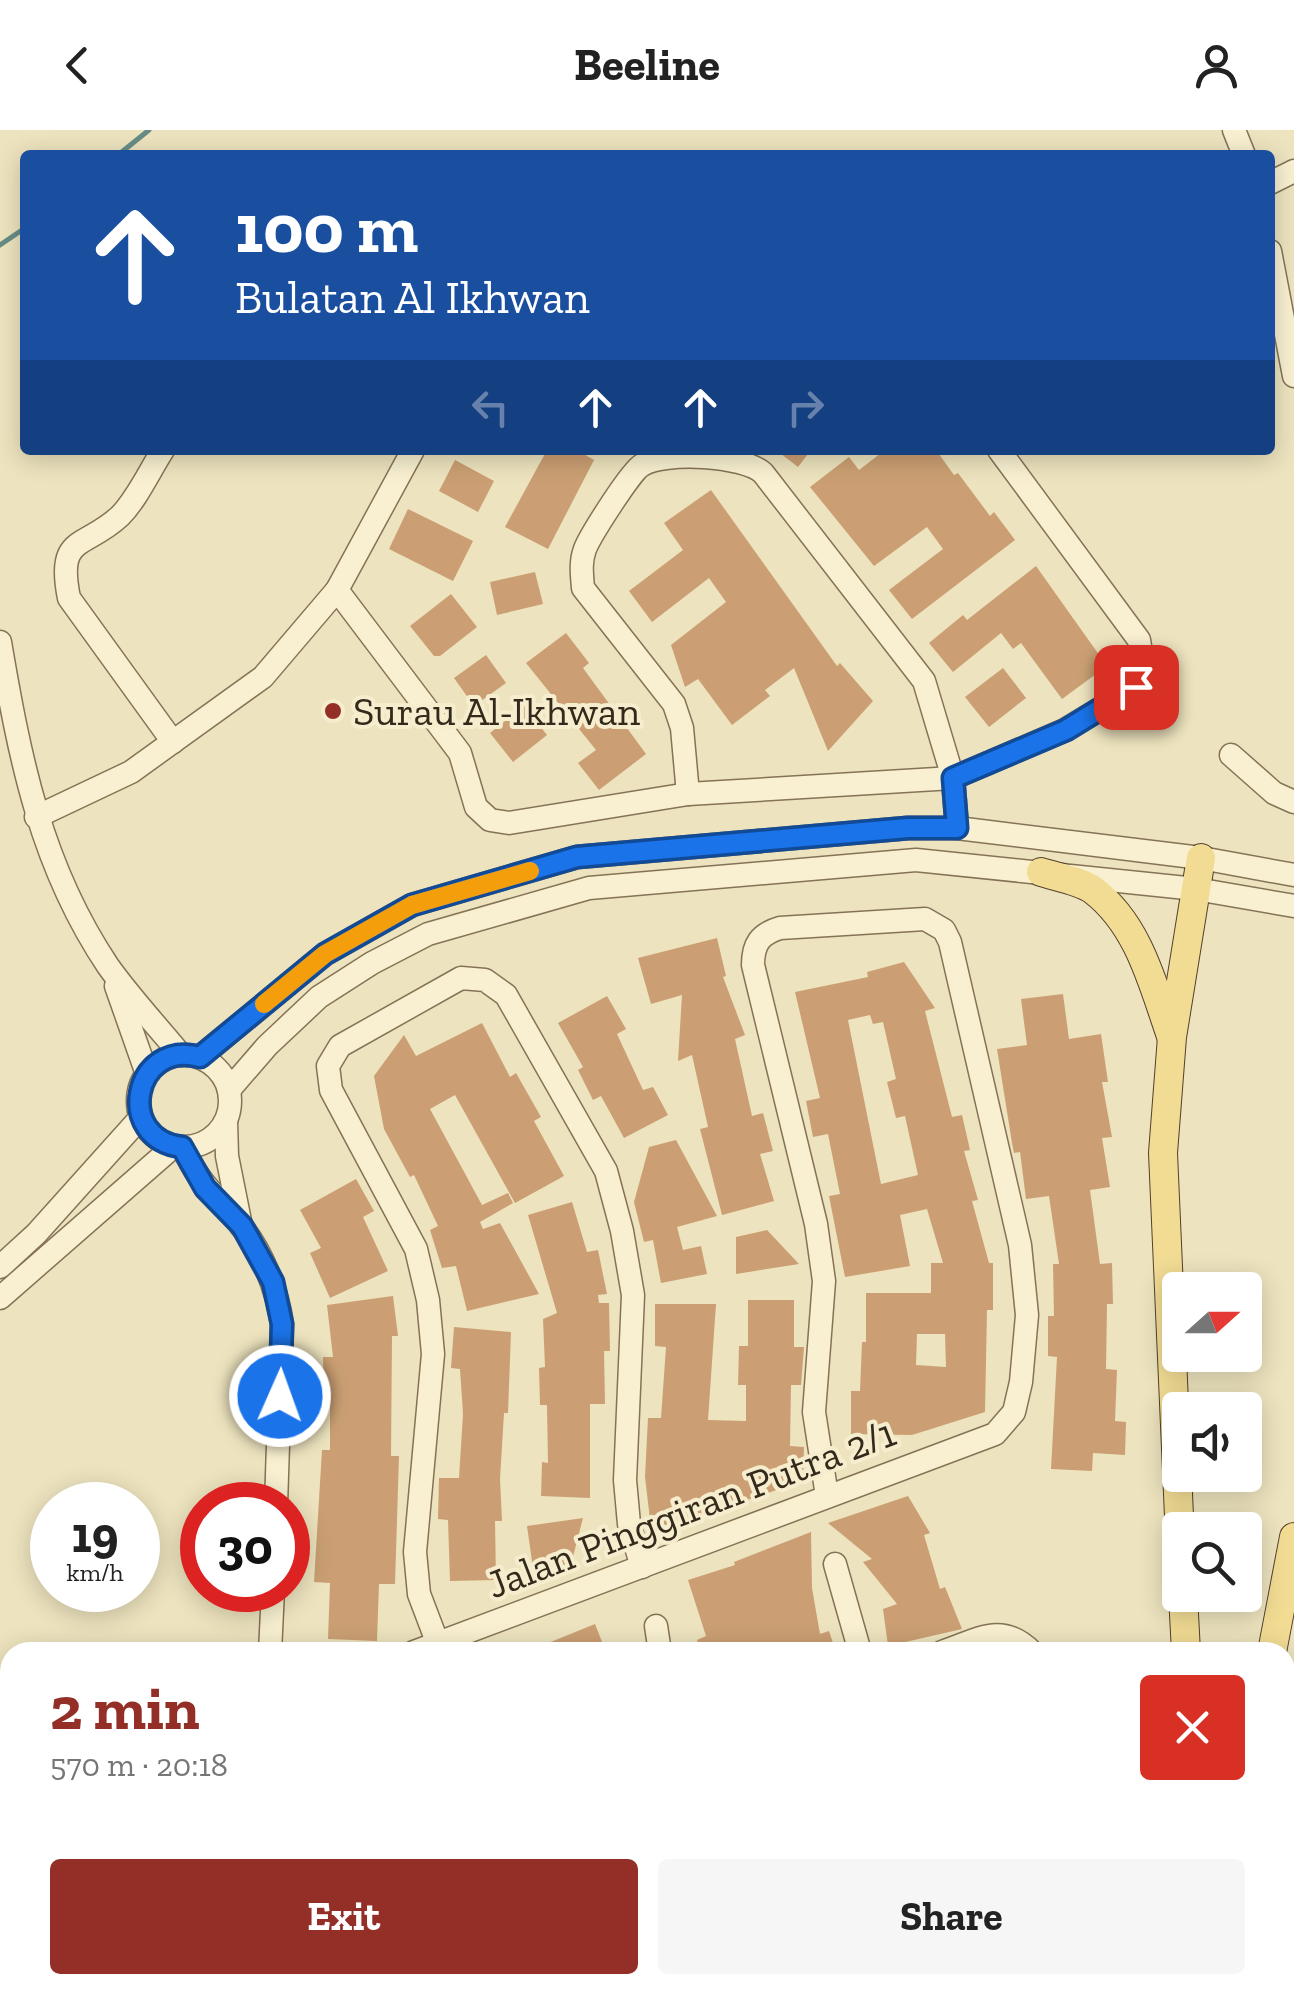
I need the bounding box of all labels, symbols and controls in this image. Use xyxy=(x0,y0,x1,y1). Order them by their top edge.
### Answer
icon: back xyxy=(50,38,105,93)
text: Beeline xyxy=(574,38,720,92)
icon: person xyxy=(1189,38,1244,93)
text: 100 m xyxy=(235,186,418,270)
icon: ahead xyxy=(70,190,200,320)
text: Bulatan Al Ikhwan xyxy=(235,271,590,325)
icon: left xyxy=(463,380,518,435)
icon: ahead xyxy=(568,380,623,435)
icon: ahead xyxy=(673,380,728,435)
icon: right xyxy=(778,380,833,435)
pin xyxy=(1094,645,1179,730)
icon: arrive xyxy=(1109,660,1164,715)
place label: Surau Al-Ikhwan xyxy=(353,687,640,735)
marker: Surau Al-Ikhwan xyxy=(322,700,344,722)
north arrow xyxy=(1162,1272,1262,1372)
map controls xyxy=(1162,1272,1262,1612)
position arrow xyxy=(228,1344,332,1448)
button: sound xyxy=(1162,1392,1262,1492)
street label: Jalan Pinggiran Putra 2/1 xyxy=(480,1408,902,1608)
speed limit sign: 30 xyxy=(180,1482,310,1612)
text: 19 xyxy=(72,1505,118,1565)
button: search xyxy=(1162,1512,1262,1612)
text: km/h xyxy=(66,1557,124,1587)
text: 2 min xyxy=(50,1672,200,1744)
button: close xyxy=(1140,1675,1245,1780)
text: 570 m · 20:18 xyxy=(50,1746,228,1784)
button: Exit xyxy=(50,1859,638,1974)
button: Share xyxy=(658,1859,1245,1974)

